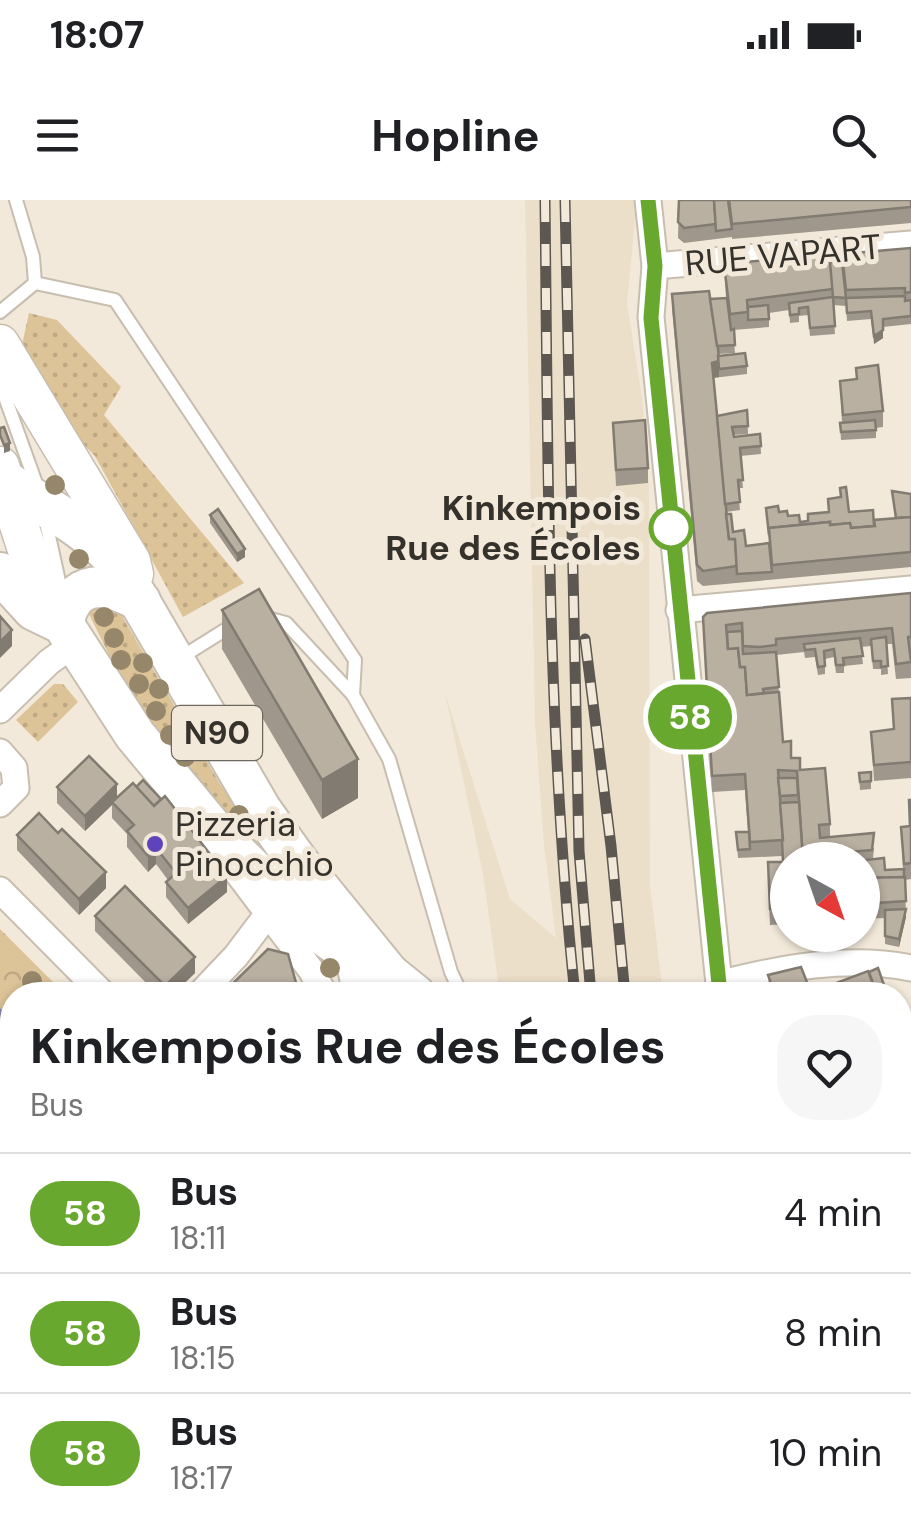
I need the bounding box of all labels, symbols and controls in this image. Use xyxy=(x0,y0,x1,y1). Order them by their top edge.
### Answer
text: 18:07 xyxy=(50,10,144,60)
text: Hopline xyxy=(371,106,540,165)
icon: menu xyxy=(30,108,85,163)
icon: search xyxy=(826,108,881,163)
street label: RUE VAPART xyxy=(683,224,883,286)
place label: Kinkempois Rue des Écoles xyxy=(385,485,641,571)
marker: Kinkempois Rue des Écoles xyxy=(650,507,692,549)
line badge: 58 xyxy=(645,684,735,750)
text: 58 xyxy=(668,694,712,740)
road number: N90 xyxy=(172,706,262,760)
place label: Pizzeria Pinocchio xyxy=(175,801,334,887)
marker: Pizzeria Pinocchio xyxy=(144,833,166,855)
north arrow xyxy=(770,842,880,952)
map controls xyxy=(770,842,880,952)
text: Kinkempois Rue des Écoles xyxy=(30,1015,665,1078)
button: heart xyxy=(777,1015,882,1120)
text: Bus xyxy=(30,1084,84,1126)
text: Bus xyxy=(170,1167,238,1217)
text: 4 min xyxy=(784,1188,882,1238)
text: 58 xyxy=(63,1190,107,1236)
text: 18:11 xyxy=(170,1217,226,1259)
text: Bus xyxy=(170,1287,238,1337)
text: 8 min xyxy=(784,1308,882,1358)
text: 58 xyxy=(63,1310,107,1356)
text: 18:15 xyxy=(170,1337,235,1379)
text: Bus xyxy=(170,1407,238,1457)
text: 10 min xyxy=(769,1428,882,1478)
text: 58 xyxy=(63,1430,107,1476)
text: 18:17 xyxy=(170,1457,233,1499)

